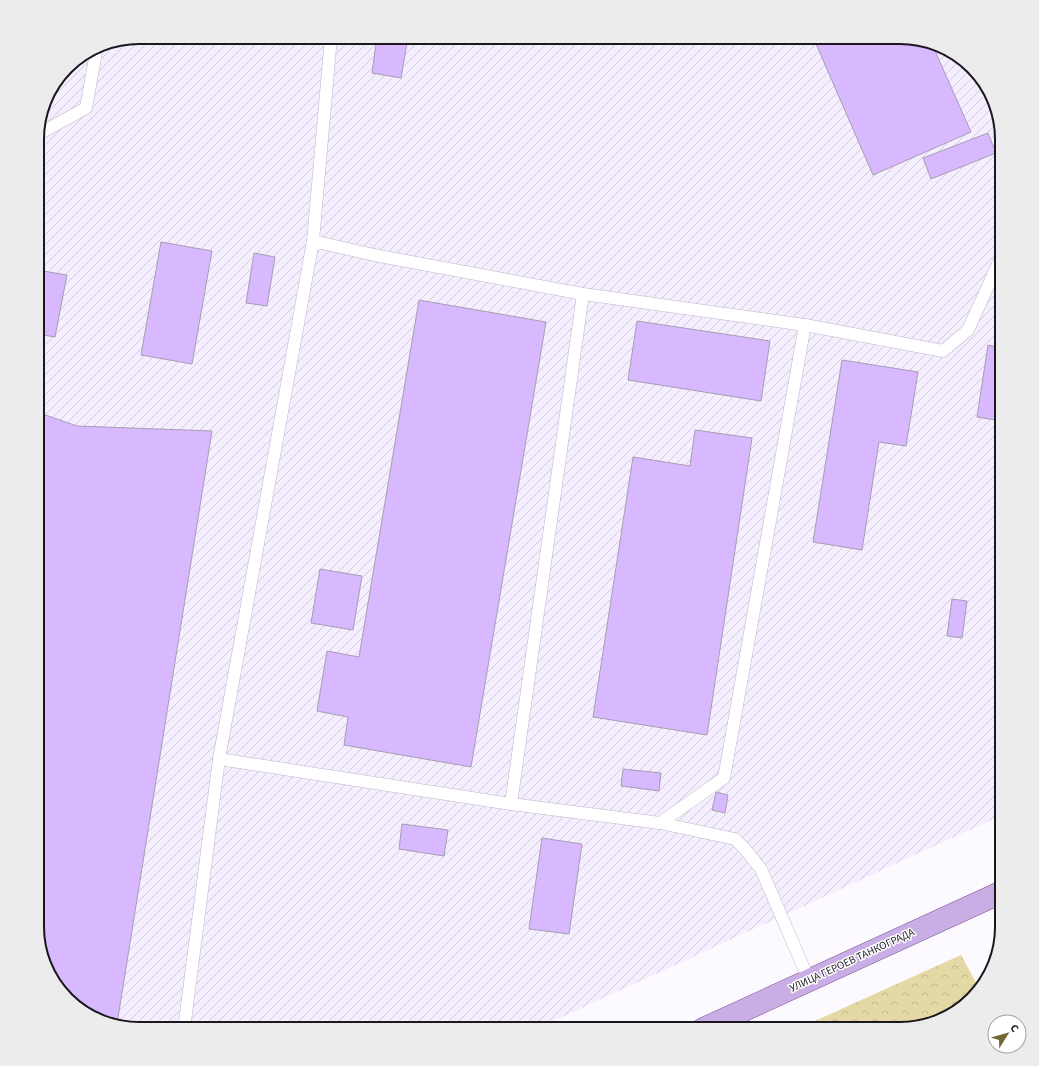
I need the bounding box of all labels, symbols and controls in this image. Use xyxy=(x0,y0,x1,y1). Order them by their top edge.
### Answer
street label: УЛИЦА ГЕРОЕВ ТАНКОГРАДА xyxy=(787,924,917,996)
north arrow xyxy=(987,1014,1027,1054)
text: С xyxy=(1007,1021,1023,1036)

